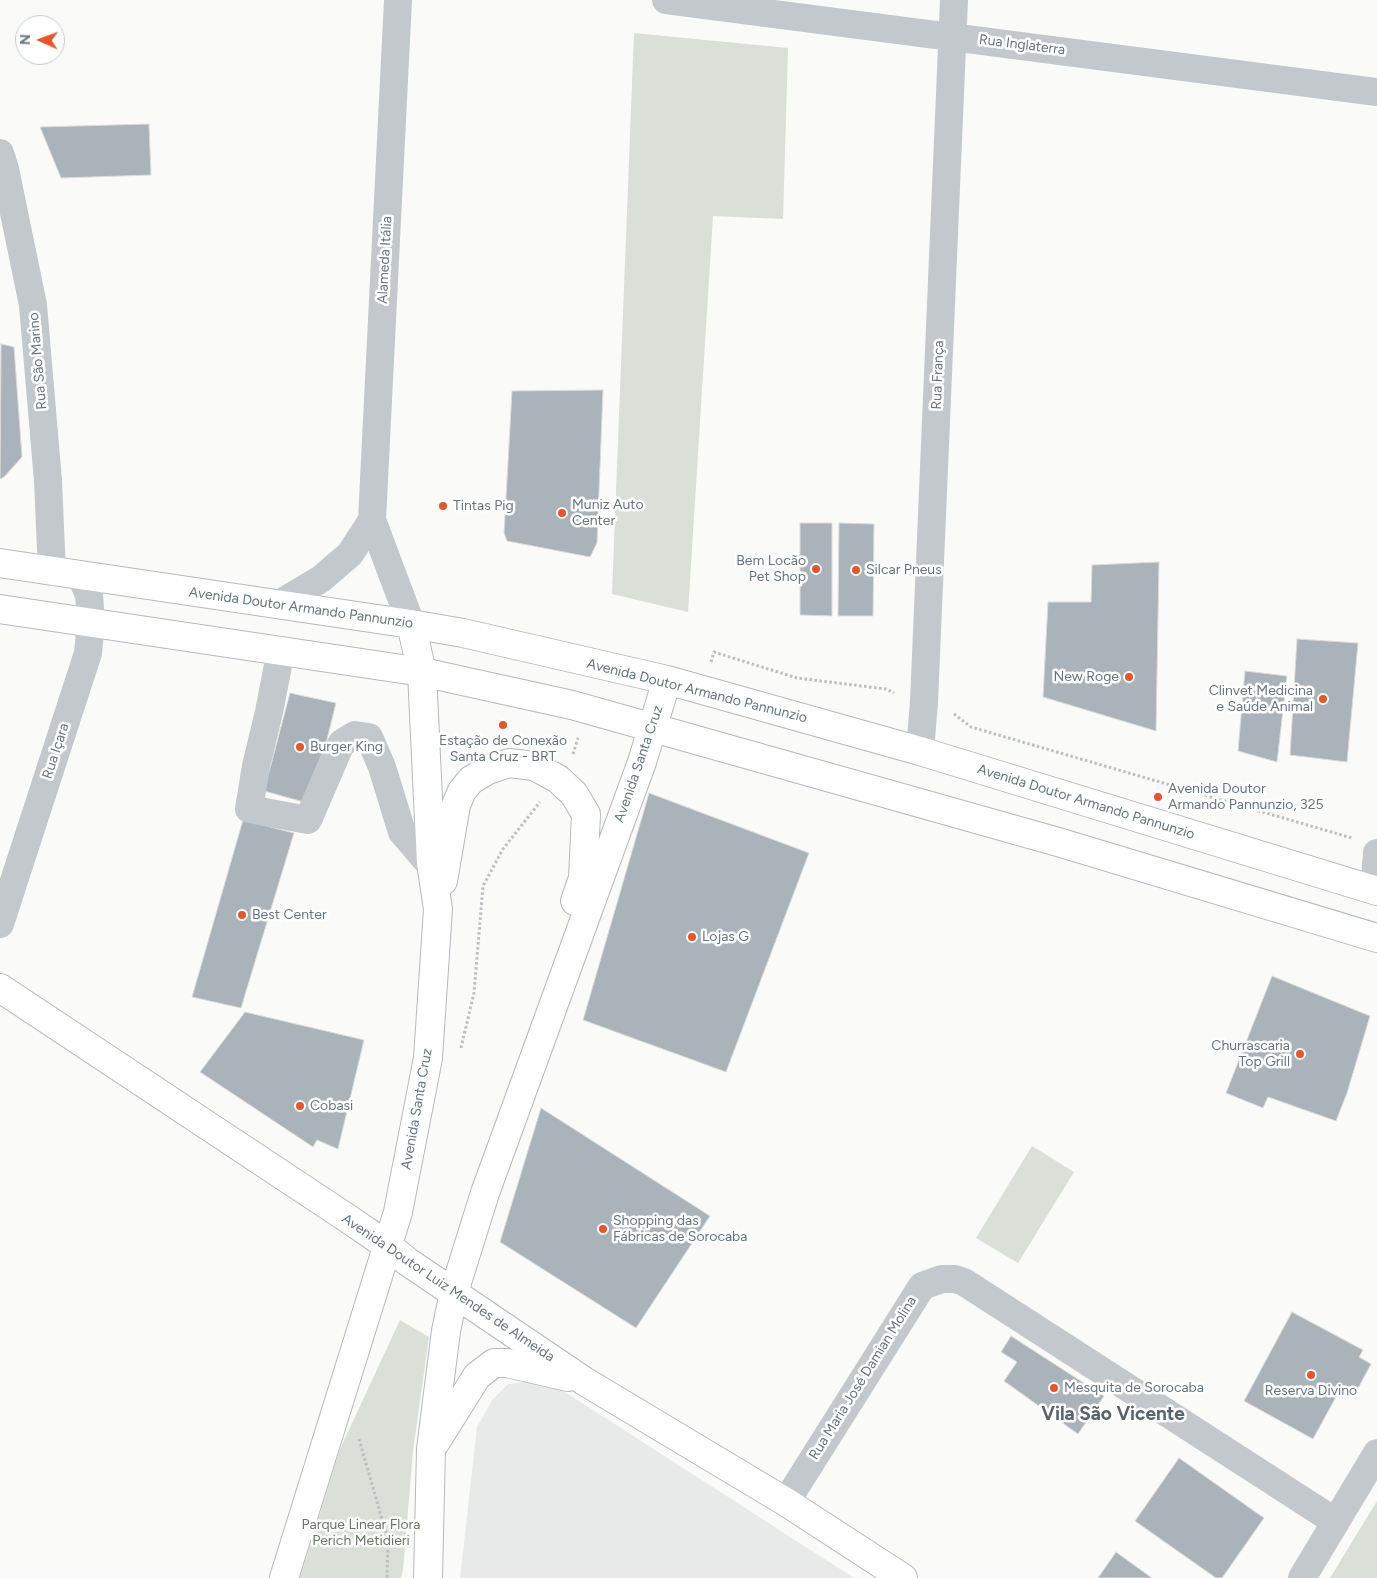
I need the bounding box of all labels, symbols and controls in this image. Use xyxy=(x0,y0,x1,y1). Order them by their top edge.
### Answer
north arrow xyxy=(15,15,65,65)
street label: Rua Inglaterra xyxy=(978,31,1066,59)
text: N xyxy=(17,34,34,45)
street label: Alameda Itália xyxy=(374,216,396,304)
street label: Rua São Marino xyxy=(25,312,51,410)
street label: Rua França xyxy=(928,340,948,410)
place label: Muniz Auto Center xyxy=(572,497,644,530)
place label: Tintas Pig xyxy=(453,498,514,514)
marker: Tintas Pig xyxy=(437,500,449,512)
marker: Muniz Auto Center xyxy=(556,507,568,519)
place label: Bem Locão Pet Shop xyxy=(736,553,806,586)
place label: Silcar Pneus xyxy=(866,562,942,578)
marker: Bem Locão Pet Shop xyxy=(810,563,822,575)
marker: Silcar Pneus xyxy=(850,564,862,576)
street label: Avenida Doutor Armando Pannunzio xyxy=(188,584,414,632)
street label: Avenida Doutor Armando Pannunzio xyxy=(585,655,809,727)
place label: New Roge xyxy=(1054,669,1119,685)
marker: New Roge xyxy=(1123,671,1135,683)
place label: Clinvet Medicina e Saúde Animal xyxy=(1209,683,1313,716)
marker: Clinvet Medicina e Saúde Animal xyxy=(1317,693,1329,705)
street label: Avenida Santa Cruz xyxy=(611,703,667,825)
marker: Estação de Conexão Santa Cruz - BRT xyxy=(497,719,509,731)
street label: Rua Içara xyxy=(39,721,73,781)
place label: Estação de Conexão Santa Cruz - BRT xyxy=(439,733,567,766)
place label: Burger King xyxy=(310,739,383,755)
marker: Burger King xyxy=(294,741,306,753)
street label: Avenida Doutor Armando Pannunzio xyxy=(975,761,1197,843)
place label: Avenida Doutor Armando Pannunzio, 325 xyxy=(1168,781,1324,814)
marker: Avenida Doutor Armando Pannunzio, 325 xyxy=(1152,791,1164,803)
place label: Best Center xyxy=(252,907,327,923)
marker: Best Center xyxy=(236,909,248,921)
place label: Lojas G xyxy=(702,929,749,945)
marker: Lojas G xyxy=(686,931,698,943)
place label: Churrascaria Top Grill xyxy=(1211,1038,1290,1070)
street label: Avenida Santa Cruz xyxy=(398,1047,436,1171)
marker: Churrascaria Top Grill xyxy=(1294,1048,1306,1060)
place label: Cobasi xyxy=(310,1098,353,1114)
marker: Cobasi xyxy=(294,1100,306,1112)
street label: Avenida Doutor Luiz Mendes de Almeida xyxy=(338,1210,558,1366)
place label: Shopping das Fábricas de Sorocaba xyxy=(613,1213,747,1246)
marker: Shopping das Fábricas de Sorocaba xyxy=(597,1223,609,1235)
street label: Rua Maria José Damian Molina xyxy=(806,1293,920,1463)
marker: Reserva Divino xyxy=(1305,1369,1317,1381)
place label: Mesquita de Sorocaba xyxy=(1064,1380,1204,1396)
marker: Mesquita de Sorocaba xyxy=(1048,1382,1060,1394)
place label: Reserva Divino xyxy=(1265,1383,1357,1399)
district label: Vila São Vicente xyxy=(1041,1403,1185,1425)
park label: Parque Linear Flora Perich Metidieri xyxy=(302,1517,420,1550)

